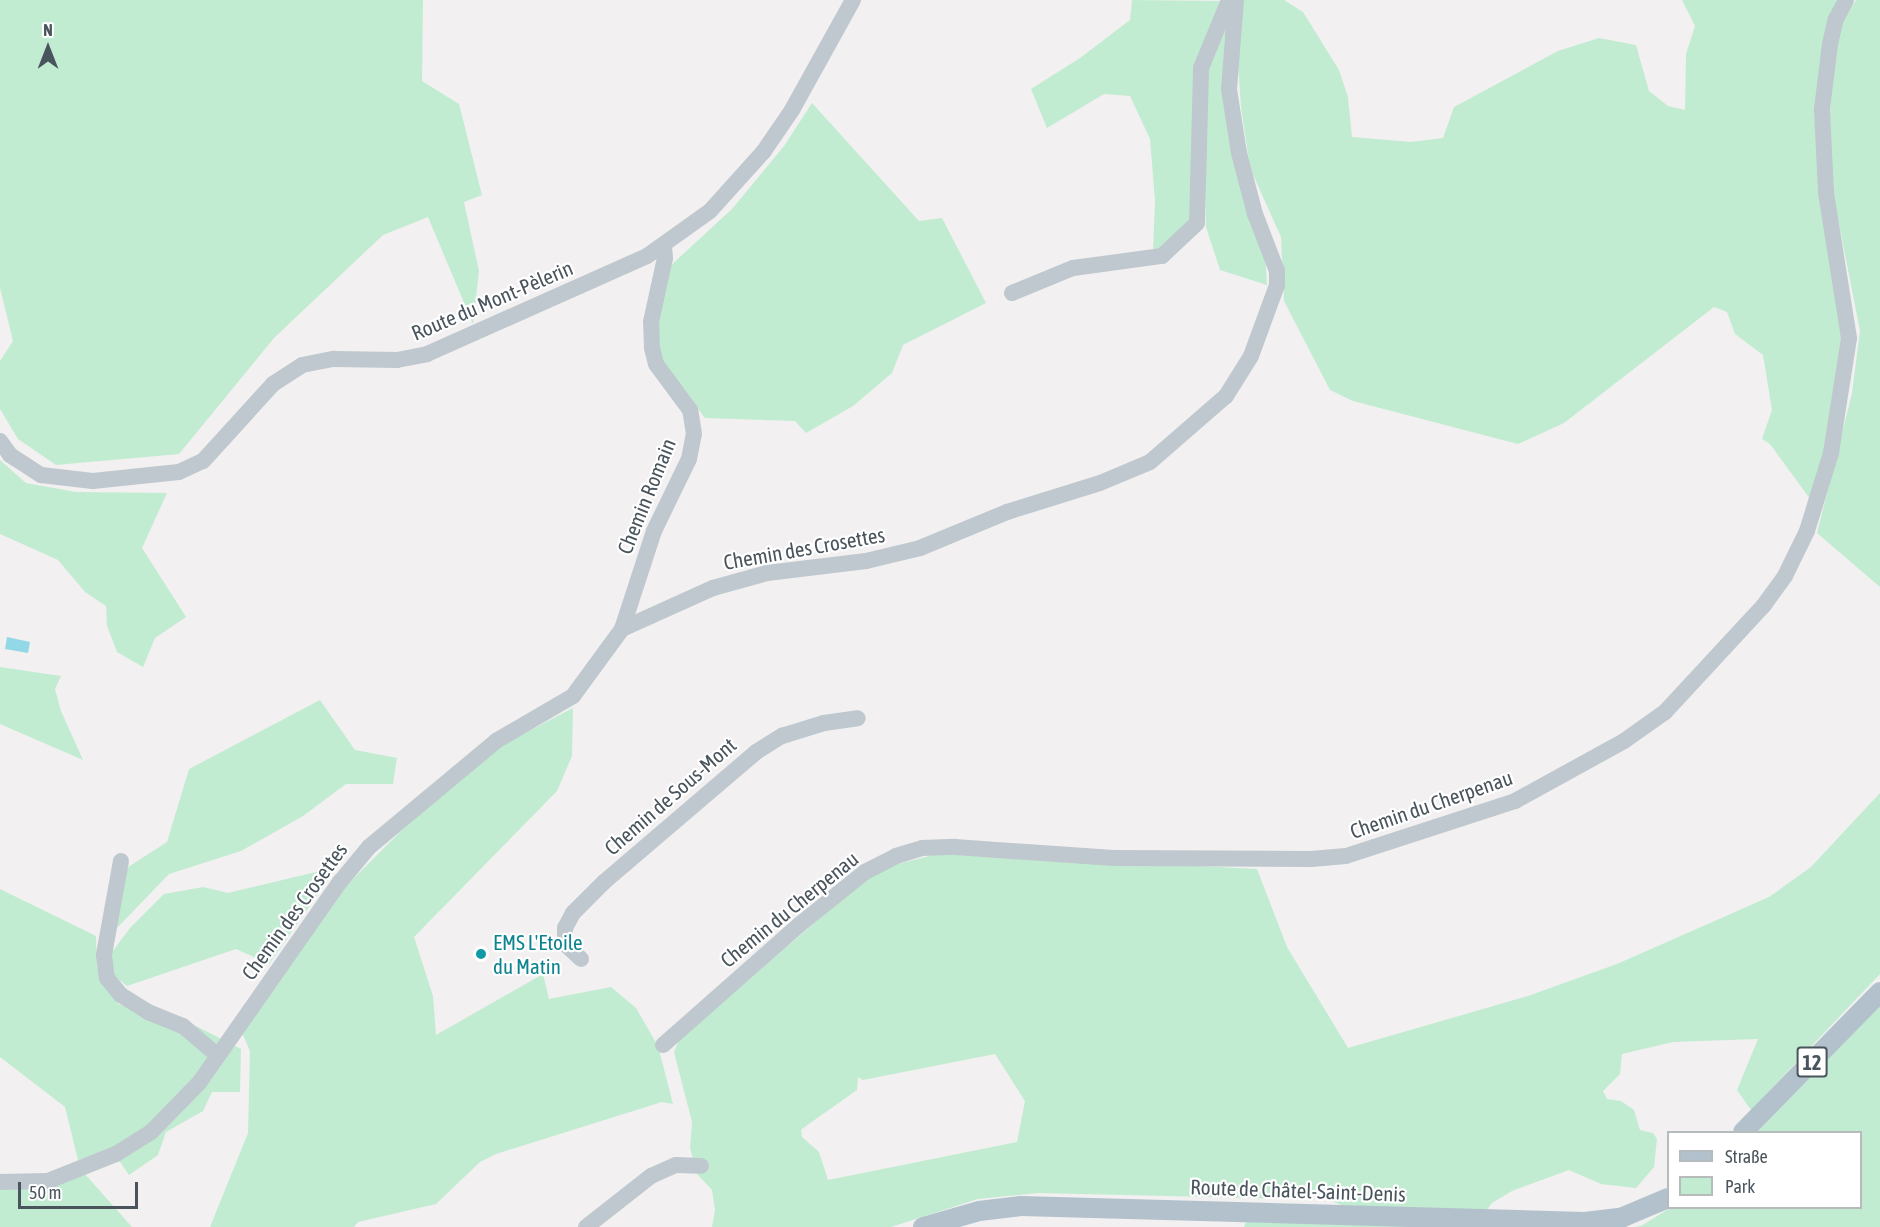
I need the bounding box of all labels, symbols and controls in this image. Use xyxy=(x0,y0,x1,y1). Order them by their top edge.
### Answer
north arrow xyxy=(18,18,78,78)
text: N xyxy=(43,21,53,39)
street label: Route du Mont-Pèlerin xyxy=(408,255,576,345)
street label: Chemin Romain xyxy=(611,435,681,557)
street label: Chemin des Crosettes xyxy=(721,521,887,575)
street label: Chemin de Sous-Mont xyxy=(599,732,741,860)
street label: Chemin du Cherpenau xyxy=(1346,764,1516,844)
street label: Chemin des Crosettes xyxy=(236,838,352,984)
street label: Chemin du Cherpenau xyxy=(715,846,863,972)
place label: EMS L'Etoile du Matin xyxy=(493,929,583,979)
marker: EMS L'Etoile du Matin xyxy=(474,947,488,961)
road number: 12 xyxy=(1796,1045,1828,1079)
legend xyxy=(1667,1131,1862,1209)
text: Straße xyxy=(1725,1146,1768,1167)
scale bar xyxy=(21,1170,141,1208)
street label: Route de Châtel-Saint-Denis xyxy=(1190,1174,1406,1206)
text: Park xyxy=(1725,1176,1755,1197)
text: 50 m xyxy=(29,1182,61,1203)

